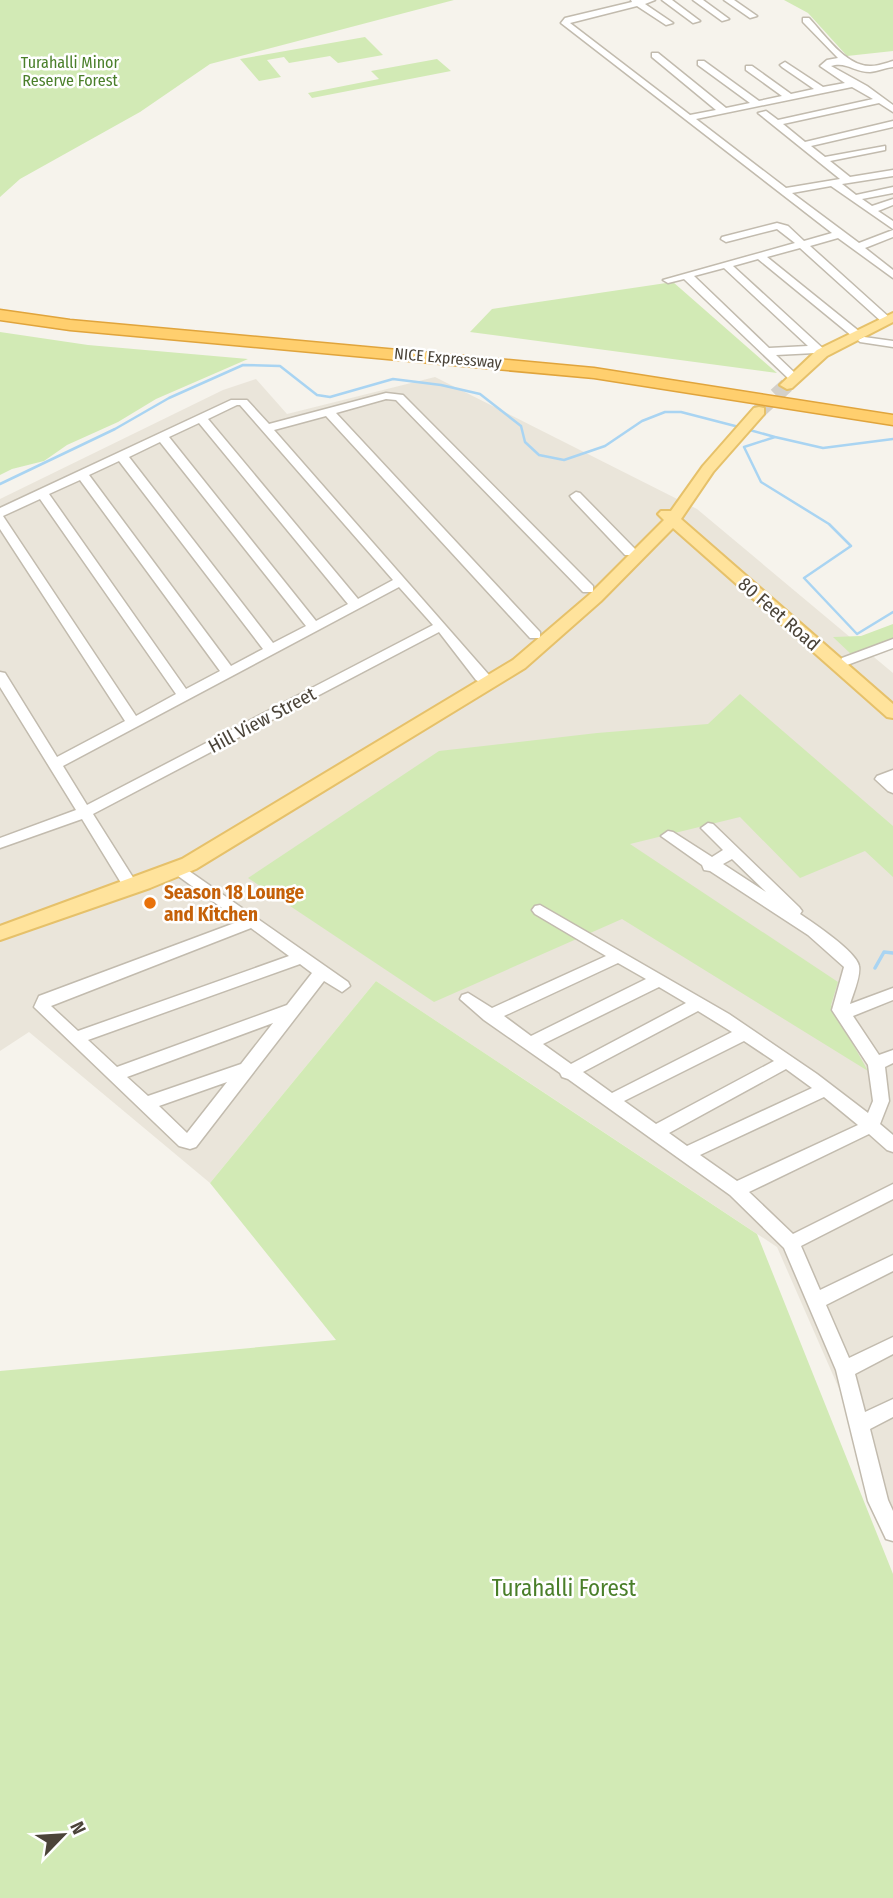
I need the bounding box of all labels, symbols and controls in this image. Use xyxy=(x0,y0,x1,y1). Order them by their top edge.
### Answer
park label: Turahalli Minor Reserve Forest xyxy=(21,53,120,90)
street label: NICE Expressway xyxy=(393,344,503,372)
street label: 80 Feet Road xyxy=(734,572,824,656)
street label: Hill View Street xyxy=(204,682,320,758)
place label: Season 18 Lounge and Kitchen xyxy=(164,881,305,926)
marker: Season 18 Lounge and Kitchen xyxy=(142,895,158,911)
park label: Turahalli Forest xyxy=(492,1574,637,1602)
north arrow xyxy=(28,1800,98,1870)
text: N xyxy=(65,1818,91,1838)

